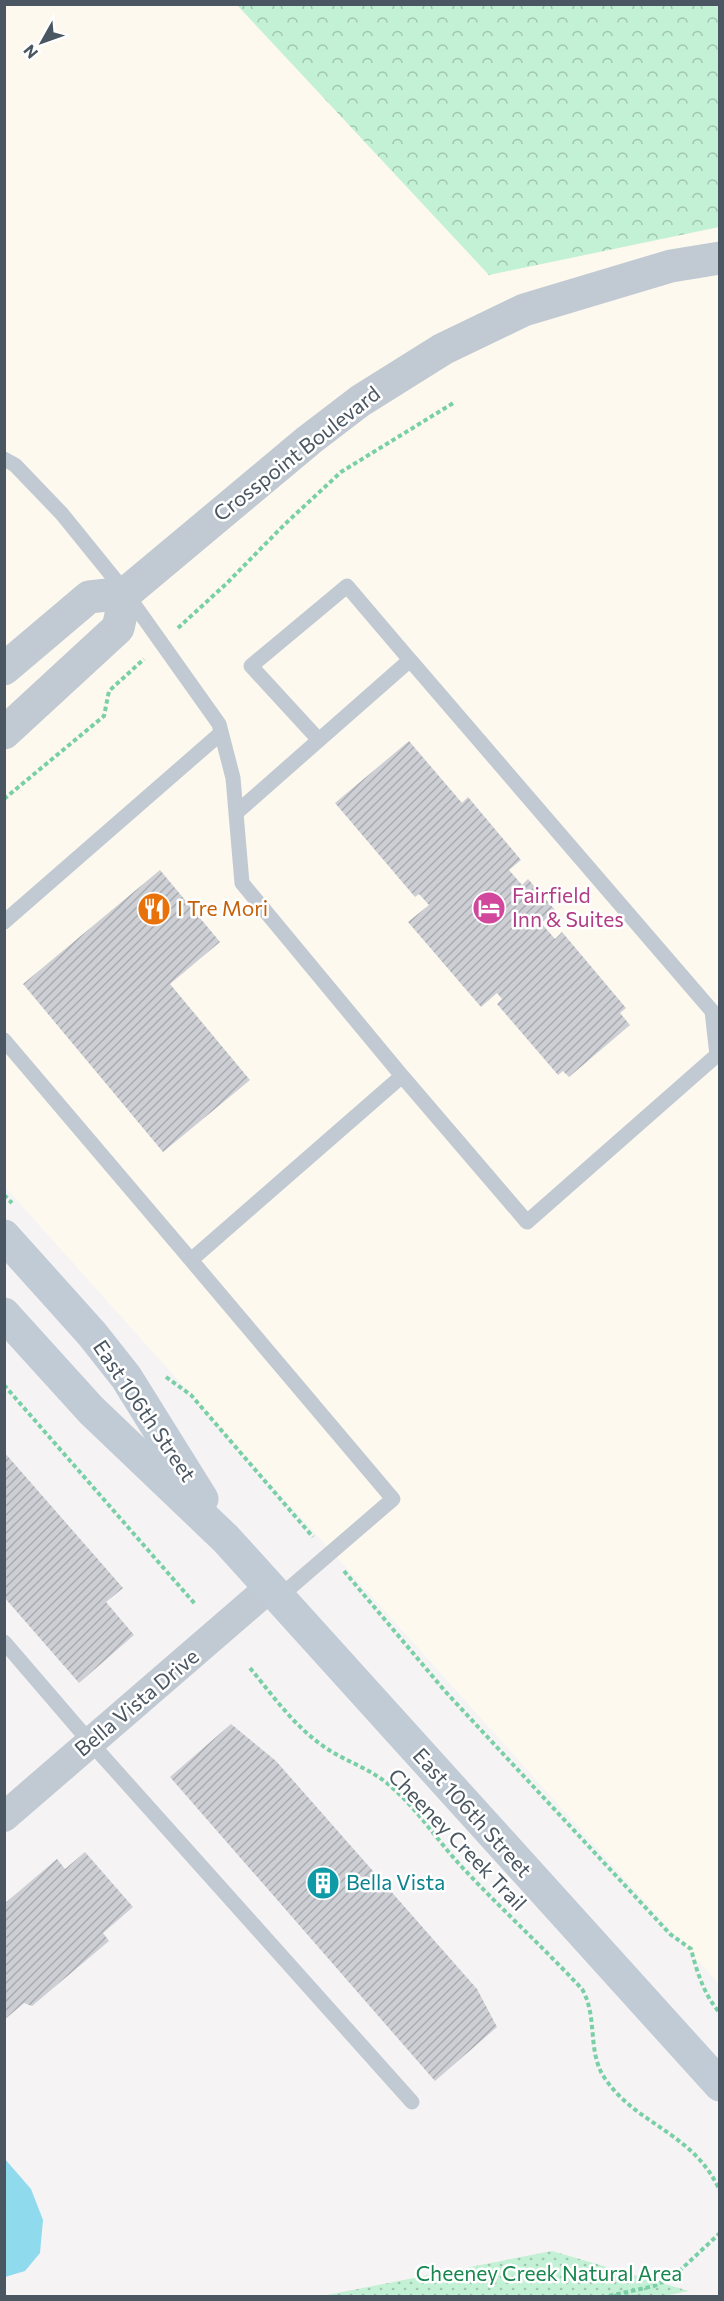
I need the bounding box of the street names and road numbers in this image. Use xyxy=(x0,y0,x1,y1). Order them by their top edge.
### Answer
street label: Crosspoint Boulevard xyxy=(208,380,384,526)
street label: East 106th Street xyxy=(89,1335,202,1486)
street label: Bella Vista Drive xyxy=(69,1643,203,1761)
street label: East 106th Street xyxy=(409,1742,538,1882)
street label: Cheeney Creek Trail xyxy=(384,1763,532,1915)

